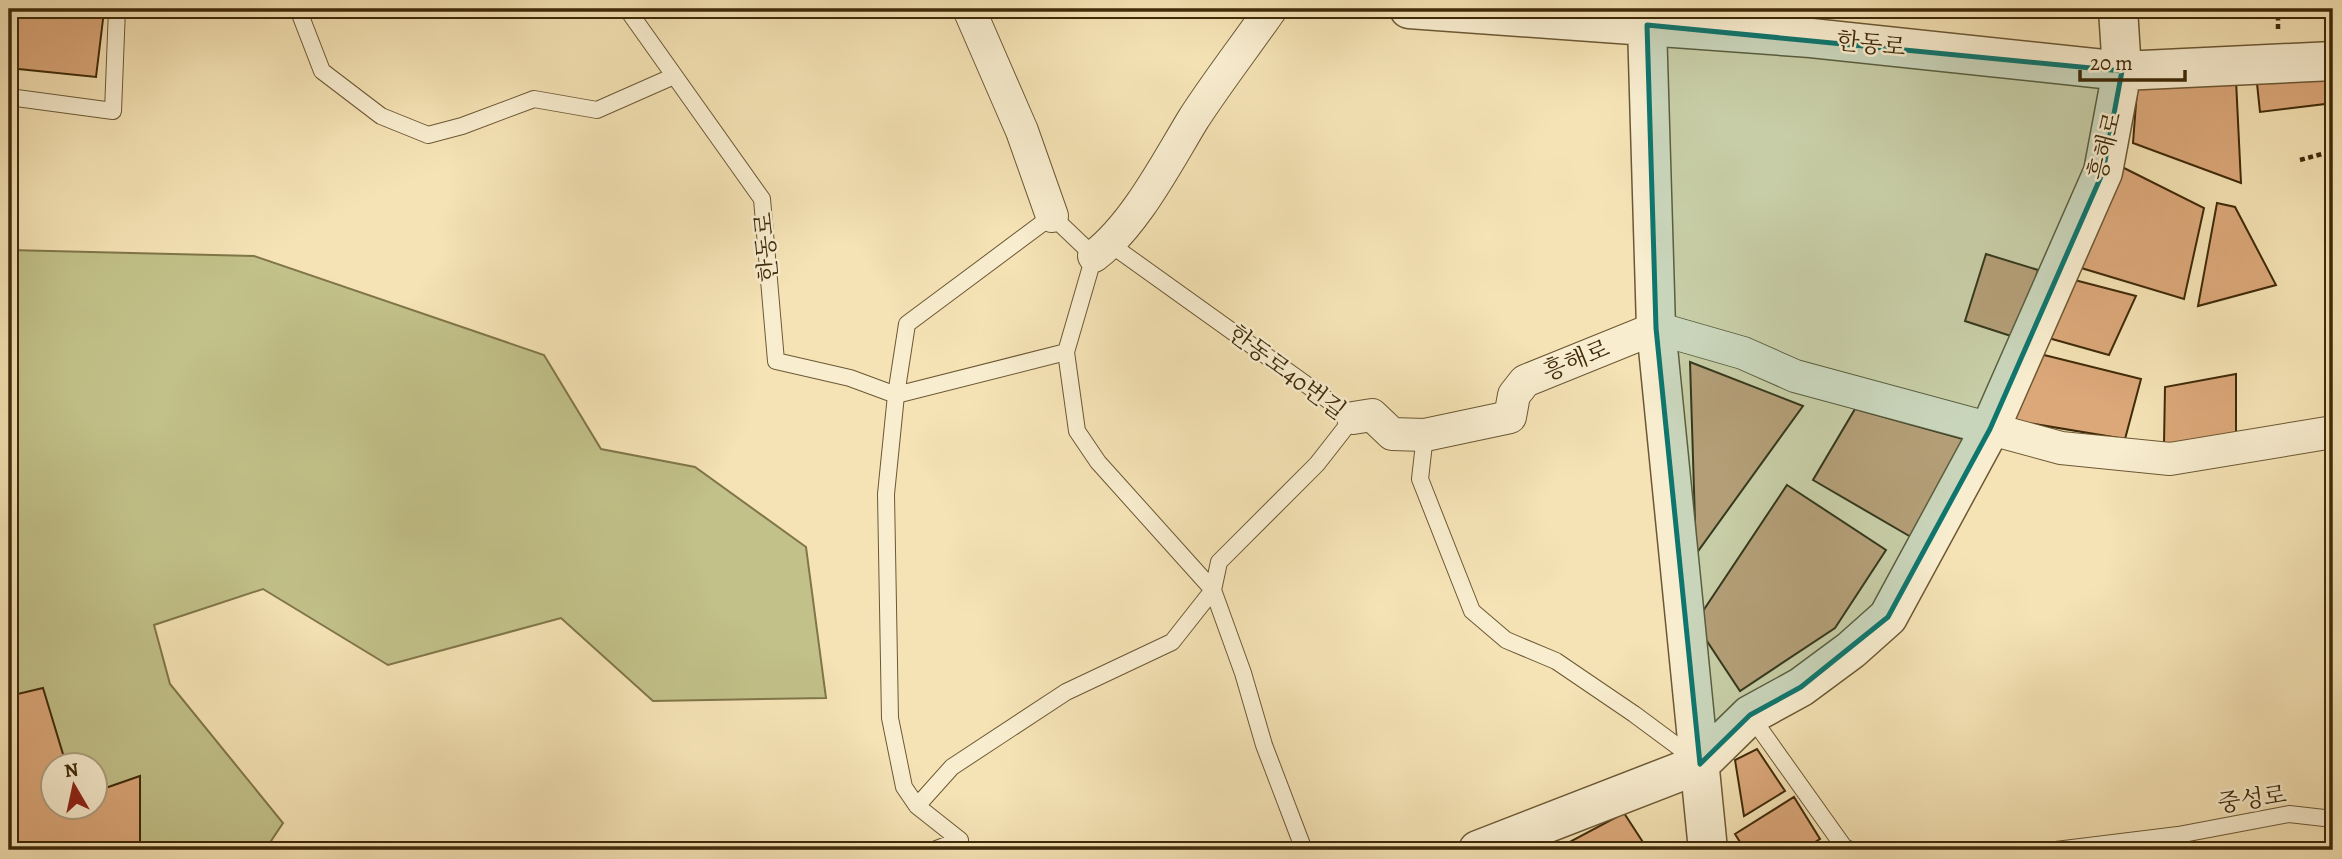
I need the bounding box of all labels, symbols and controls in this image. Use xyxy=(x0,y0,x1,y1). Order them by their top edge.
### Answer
street label: 한동로 xyxy=(1835,24,1907,64)
scale bar xyxy=(2080,38,2184,82)
text: 20 m xyxy=(2090,49,2133,77)
street label: 흥해로 xyxy=(2081,108,2129,184)
street label: 한동로 xyxy=(747,211,785,283)
street label: 한동로40번길 xyxy=(1222,317,1352,427)
street label: 흥해로 xyxy=(1538,332,1614,388)
north arrow xyxy=(38,750,108,820)
text: N xyxy=(63,756,81,784)
street label: 중성로 xyxy=(2215,778,2289,820)

